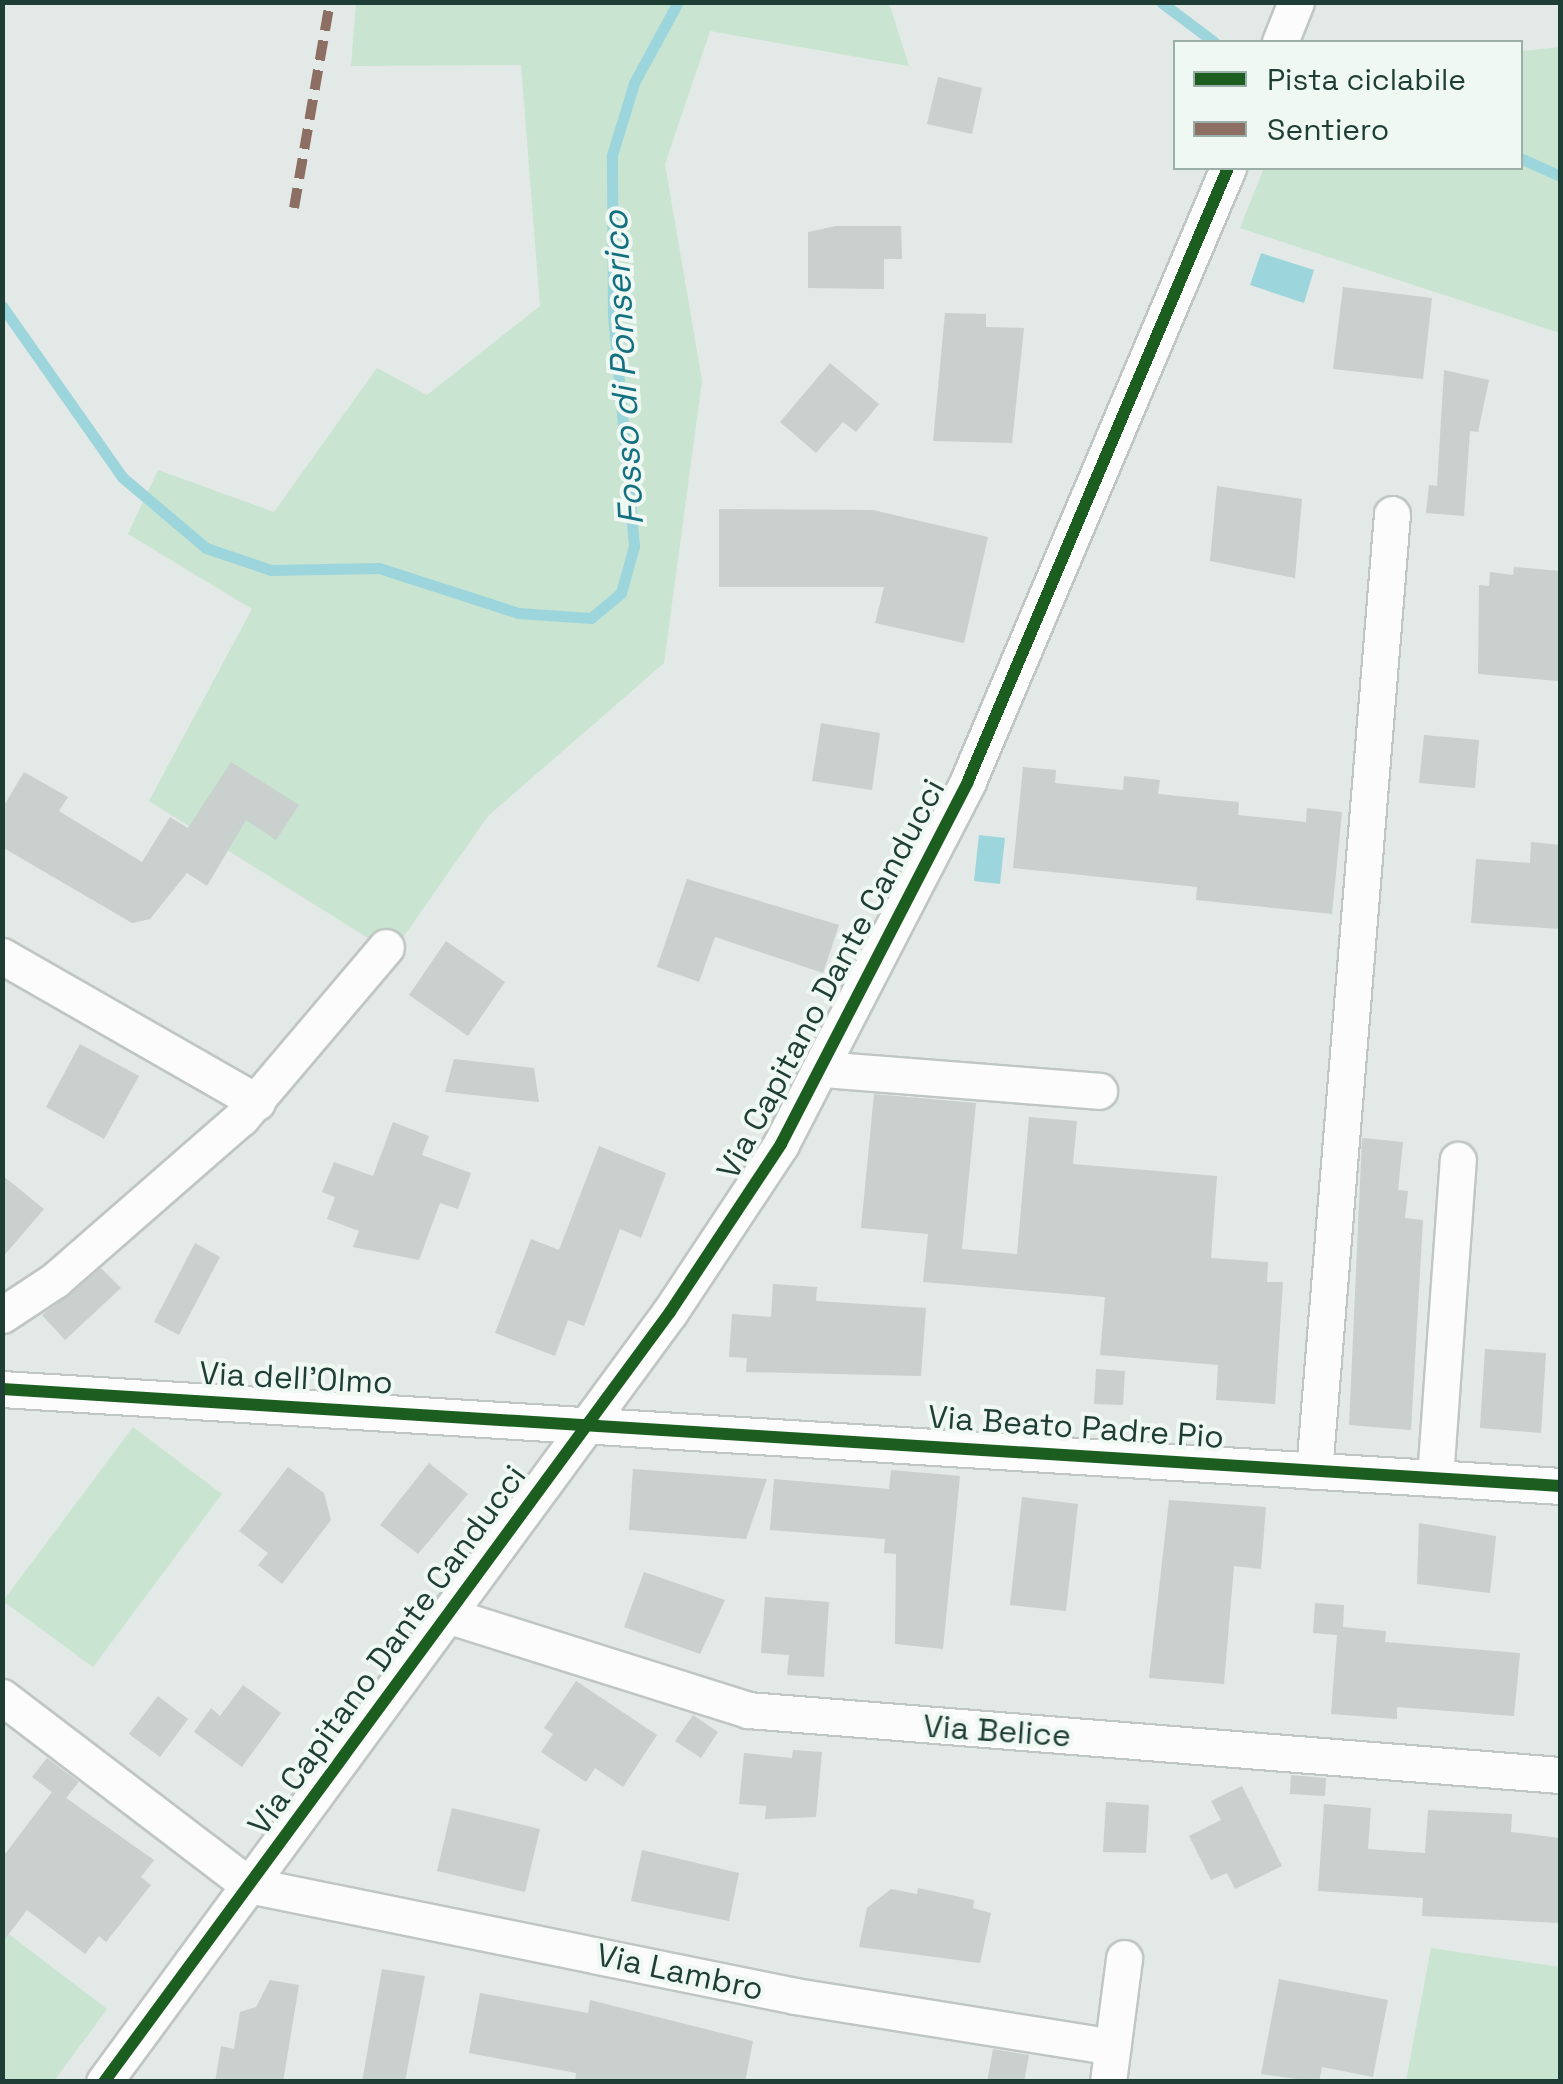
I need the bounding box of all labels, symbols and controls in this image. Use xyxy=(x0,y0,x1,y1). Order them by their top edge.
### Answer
legend xyxy=(1173,40,1523,170)
text: Pista ciclabile xyxy=(1267,60,1466,99)
text: Sentiero xyxy=(1267,110,1389,149)
water label: Fosso di Ponserico xyxy=(594,210,652,526)
street label: Via Capitano Dante Canducci xyxy=(709,773,953,1185)
street label: Via dell'Olmo xyxy=(198,1354,394,1402)
street label: Via Beato Padre Pio xyxy=(927,1397,1225,1457)
street label: Via Capitano Dante Canducci xyxy=(240,1458,534,1842)
street label: Via Belice xyxy=(922,1707,1072,1755)
street label: Via Lambro xyxy=(593,1936,767,2008)

